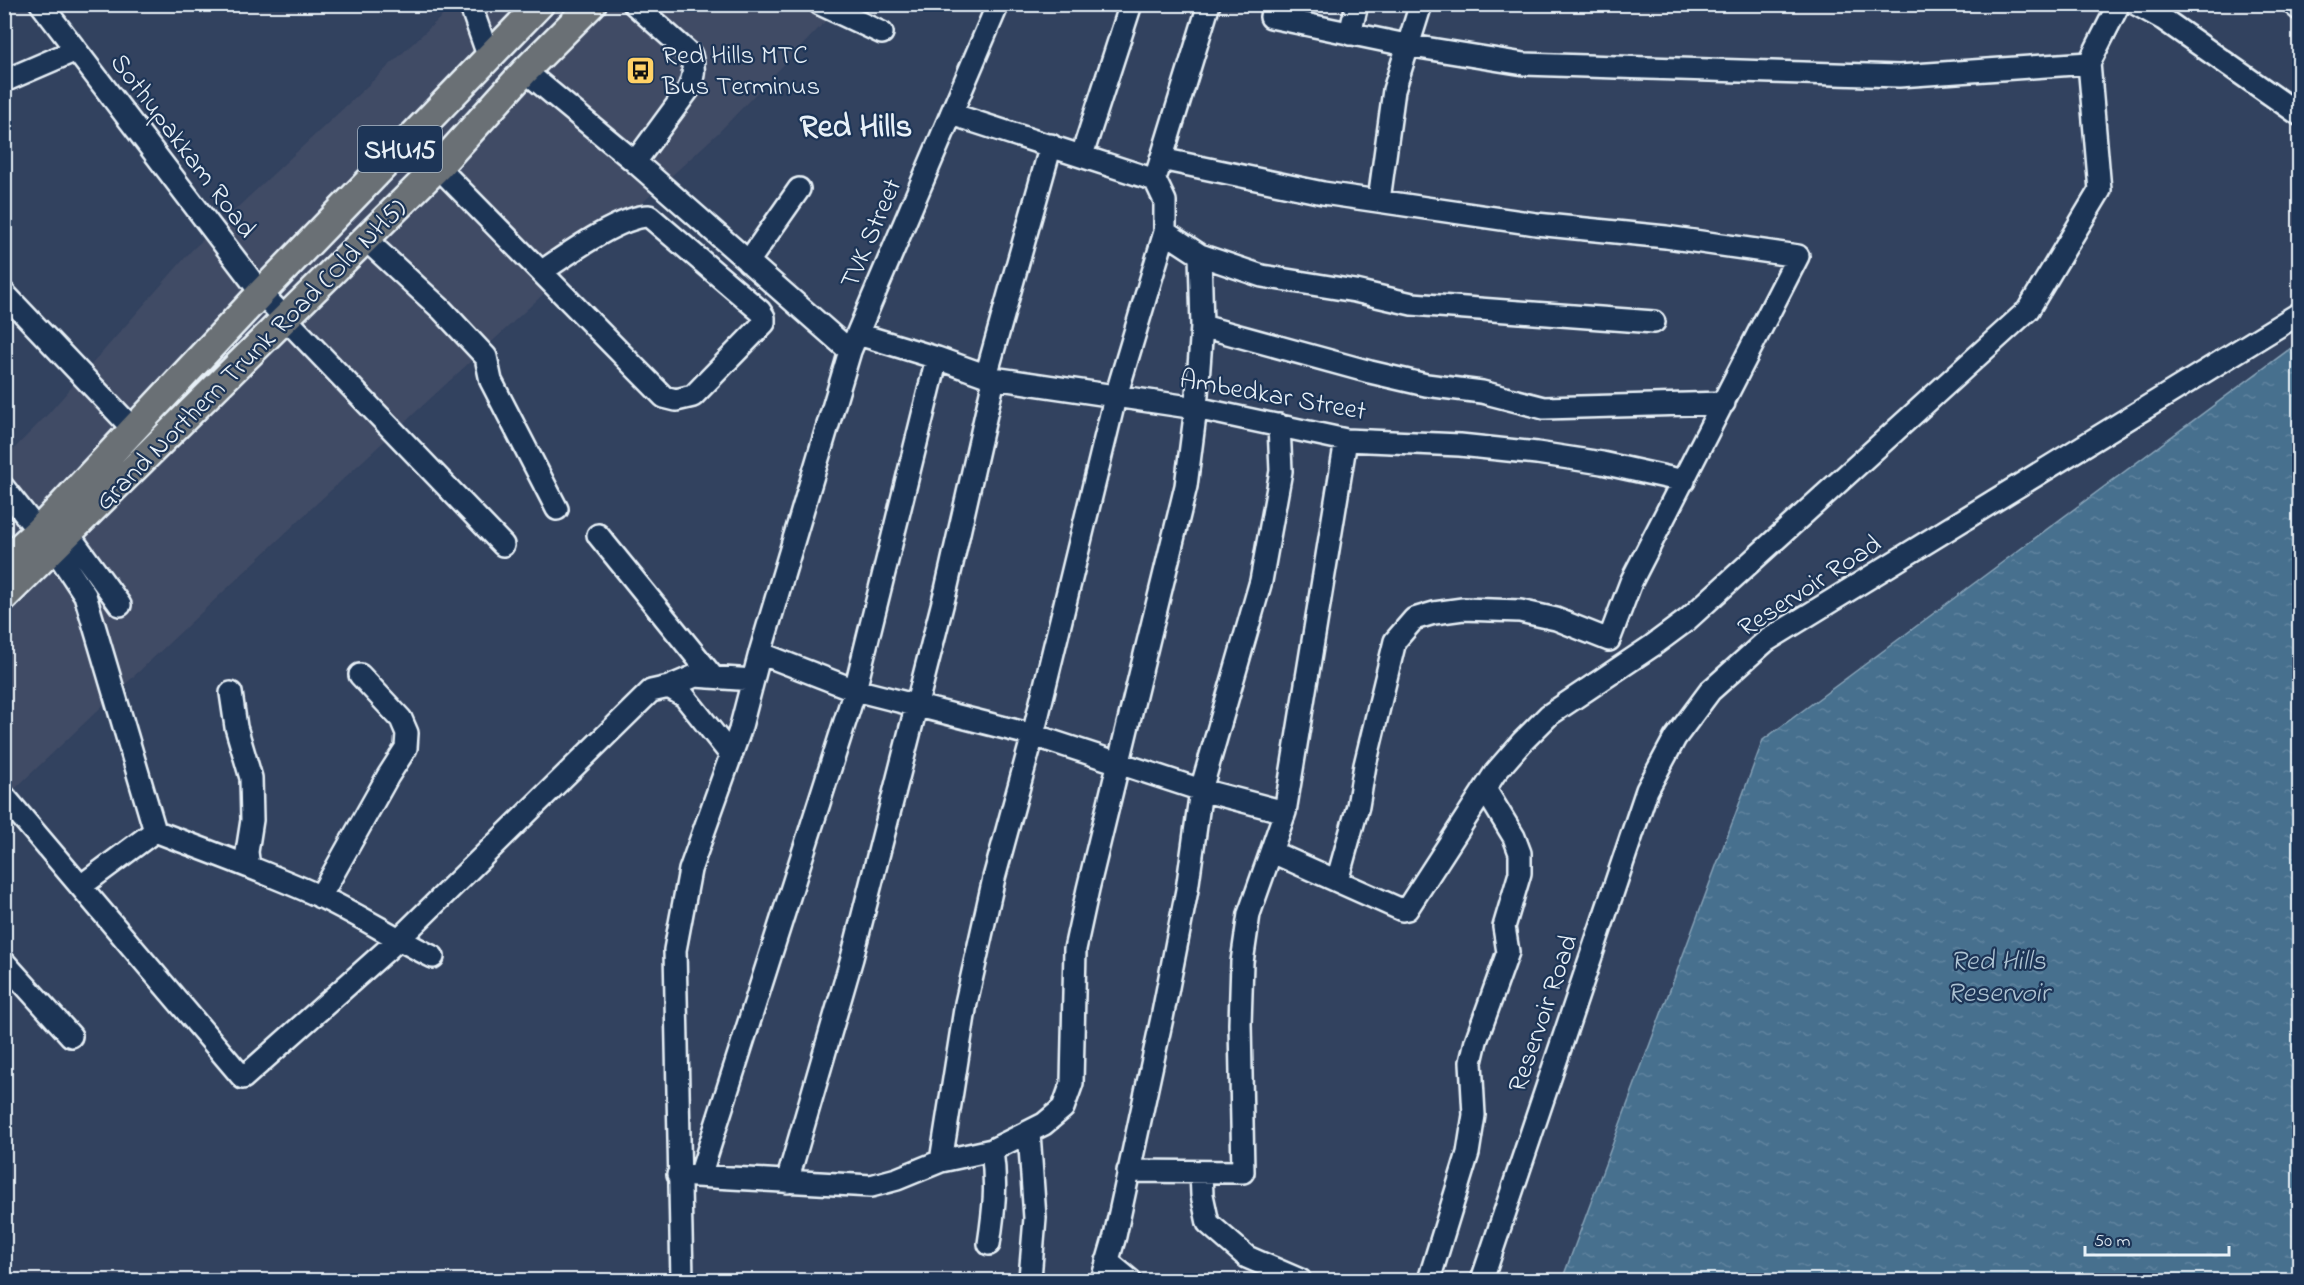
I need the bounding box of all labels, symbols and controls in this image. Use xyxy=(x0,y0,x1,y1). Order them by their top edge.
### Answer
place label: Red Hills MTC Bus Terminus xyxy=(661,37,820,107)
street label: Sothupakkam Road xyxy=(99,46,265,247)
bus stop icon: Red Hills MTC Bus Terminus xyxy=(625,54,657,86)
district label: Red Hills xyxy=(800,104,912,152)
road number: SHU15 xyxy=(358,126,442,172)
street label: TVK Street xyxy=(832,173,913,295)
street label: Grand Northern Trunk Road (Old NH5) xyxy=(87,191,417,521)
street label: Ambedkar Street xyxy=(1176,361,1369,432)
street label: Reservoir Road xyxy=(1731,526,1890,648)
street label: Reservoir Road xyxy=(1499,930,1590,1098)
water label: Red Hills Reservoir xyxy=(1947,942,2053,1015)
scale bar xyxy=(2085,1219,2229,1257)
text: 50 m xyxy=(2094,1229,2131,1255)

